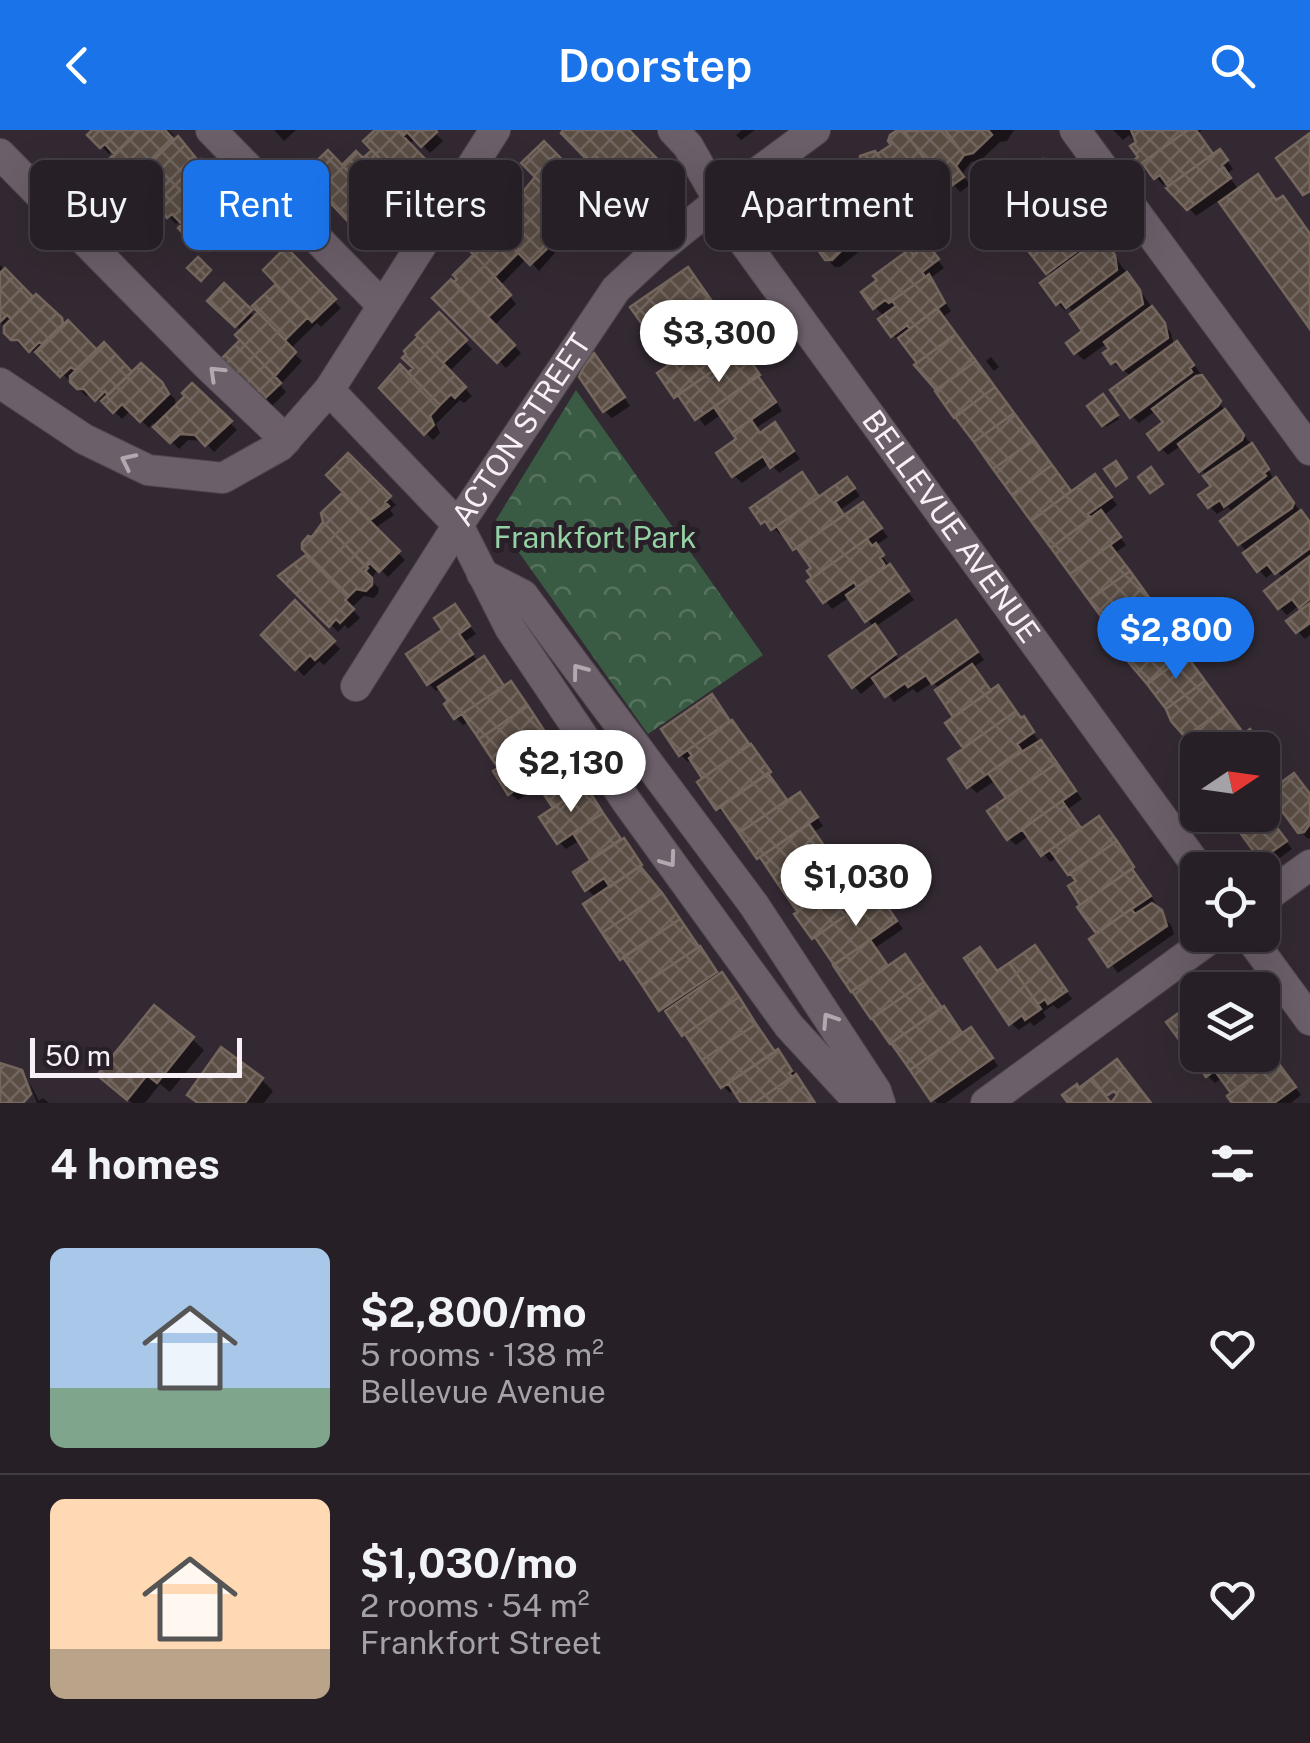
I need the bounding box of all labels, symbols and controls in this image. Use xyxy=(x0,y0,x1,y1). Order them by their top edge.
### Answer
icon: back xyxy=(50,38,105,93)
icon: search xyxy=(1205,38,1260,93)
text: Doorstep xyxy=(558,39,752,92)
chip: Buy xyxy=(30,160,163,250)
chip: Rent xyxy=(183,160,329,250)
chip: Filters xyxy=(349,160,522,250)
chip: New xyxy=(542,160,685,250)
chip: Apartment xyxy=(705,160,950,250)
chip: House xyxy=(970,160,1144,250)
pin: $3,300 xyxy=(638,300,800,385)
text: $3,300 xyxy=(662,314,776,351)
street label: ACTON STREET xyxy=(444,326,598,532)
one-way arrow xyxy=(209,367,227,385)
street label: BELLEVUE AVENUE xyxy=(855,403,1048,649)
one-way arrow xyxy=(120,453,138,473)
park label: Frankfort Park xyxy=(494,519,696,555)
pin: $2,800 xyxy=(1095,597,1257,682)
text: $2,800 xyxy=(1119,611,1233,648)
one-way arrow xyxy=(573,664,590,682)
pin: $2,130 xyxy=(490,730,652,815)
north arrow xyxy=(1180,732,1280,832)
map controls xyxy=(1180,732,1280,1072)
text: $2,130 xyxy=(518,744,624,781)
pin: $1,030 xyxy=(775,844,937,929)
one-way arrow xyxy=(656,849,675,868)
button: locate xyxy=(1180,852,1280,952)
text: $1,030 xyxy=(803,858,909,895)
button: layers xyxy=(1180,972,1280,1072)
one-way arrow xyxy=(823,1013,842,1031)
scale bar xyxy=(30,1033,242,1078)
text: 50 m xyxy=(45,1039,111,1072)
icon: filters xyxy=(1205,1136,1260,1191)
text: 4 homes xyxy=(50,1139,220,1188)
text: $2,800/mo xyxy=(360,1287,587,1336)
icon: home xyxy=(130,1288,250,1408)
icon: heart xyxy=(1205,1321,1260,1376)
text: 5 rooms · 138 m² xyxy=(360,1336,604,1373)
text: Bellevue Avenue xyxy=(360,1373,606,1410)
text: $1,030/mo xyxy=(360,1538,578,1587)
icon: home xyxy=(130,1539,250,1659)
icon: heart xyxy=(1205,1572,1260,1627)
text: 2 rooms · 54 m² xyxy=(360,1587,589,1624)
text: Frankfort Street xyxy=(360,1624,602,1661)

